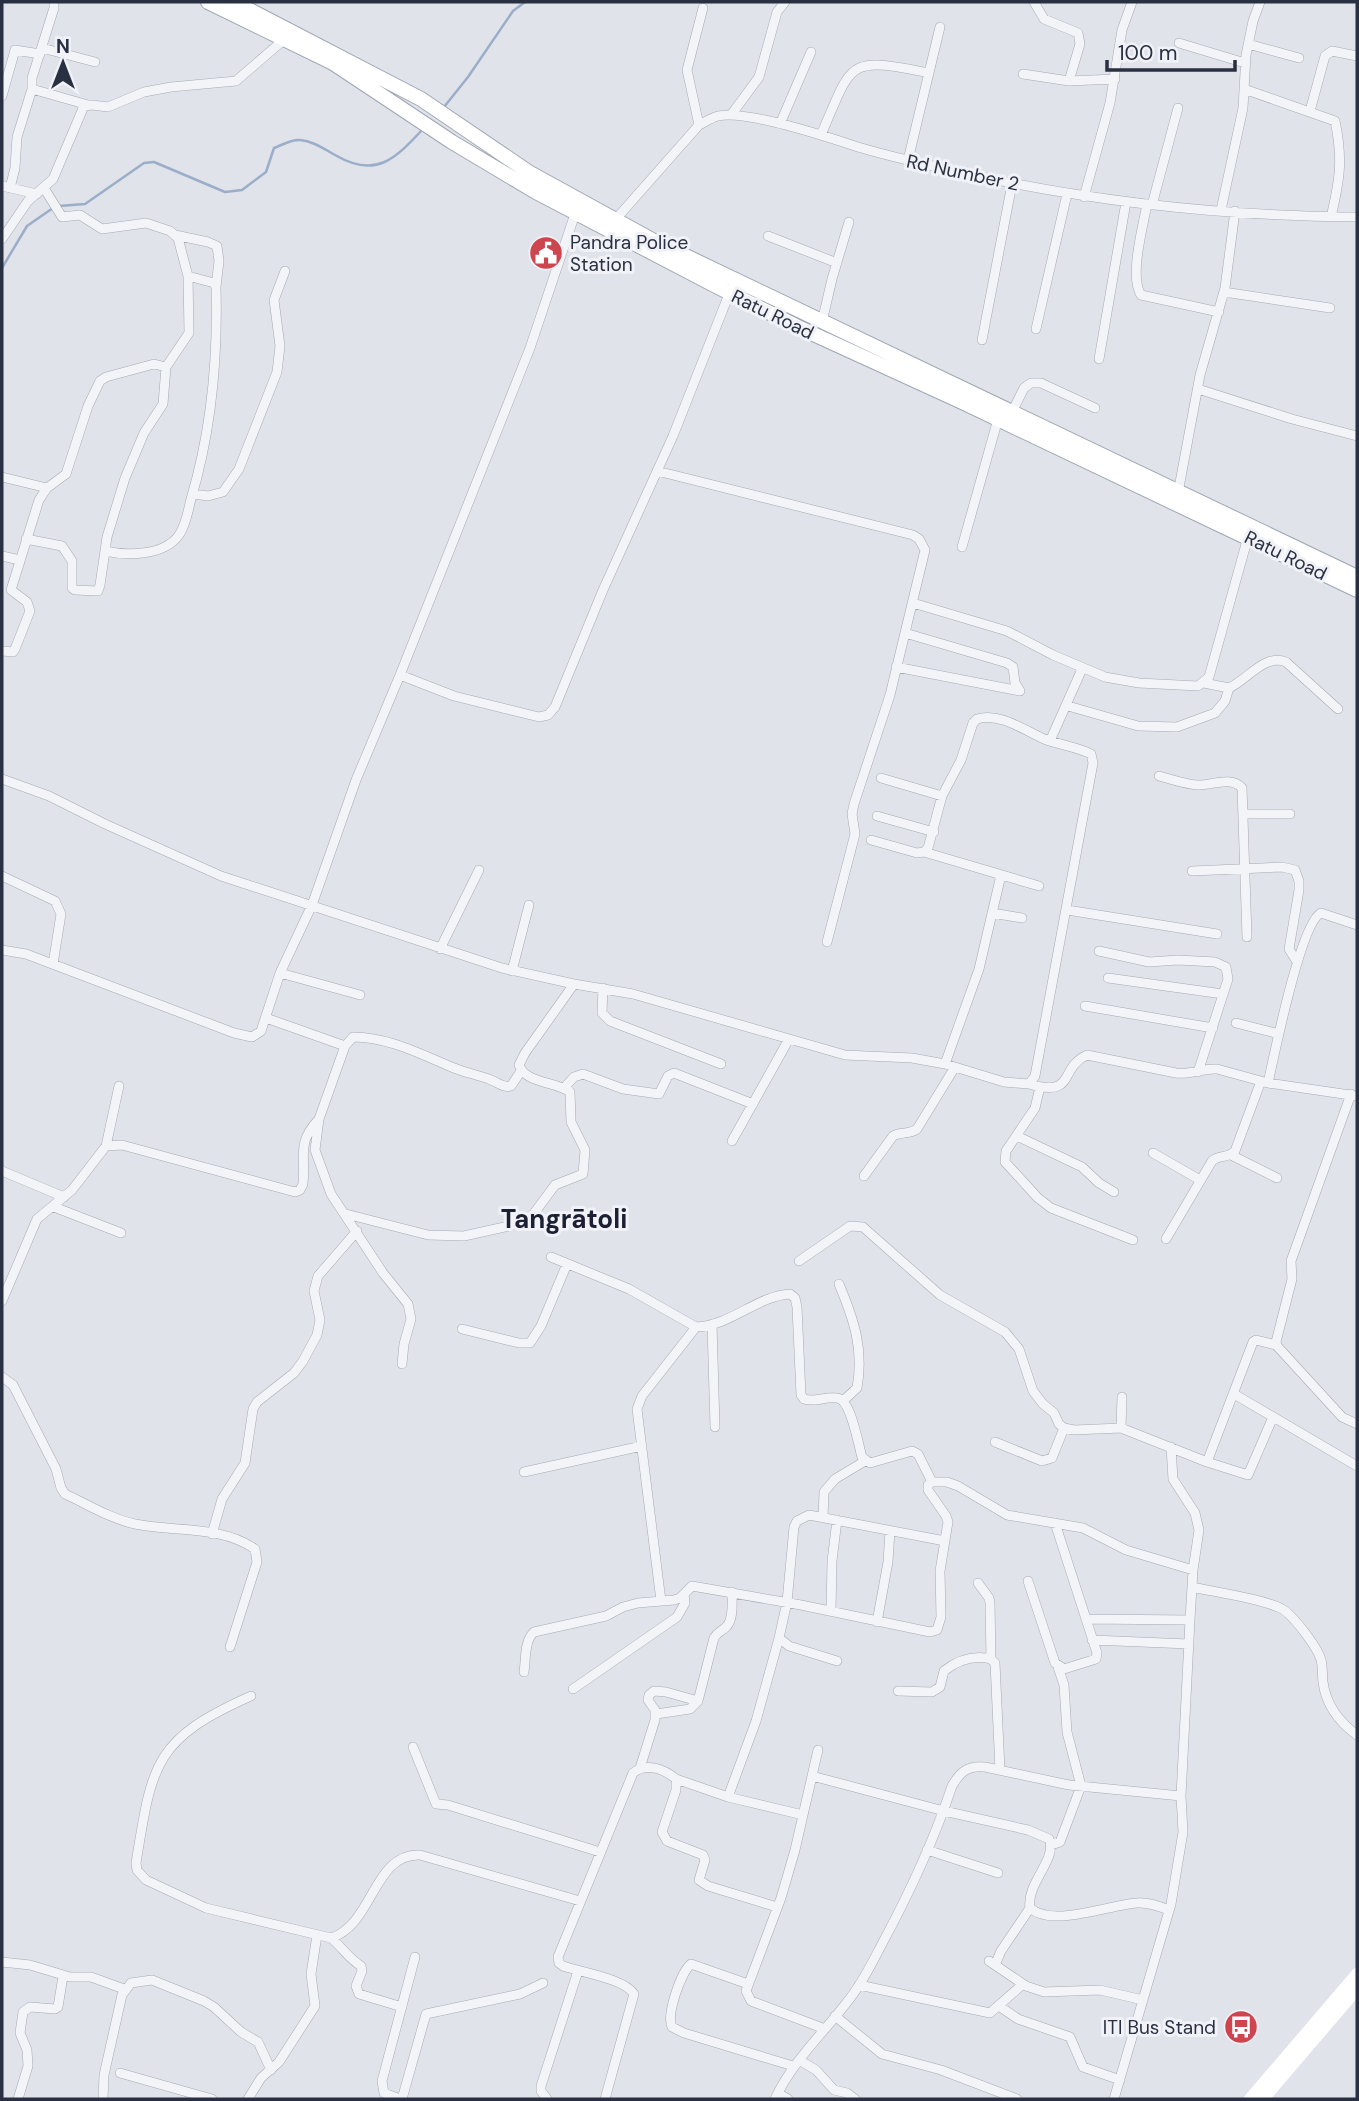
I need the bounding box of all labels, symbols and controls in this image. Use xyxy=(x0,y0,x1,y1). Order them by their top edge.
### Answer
north arrow xyxy=(28,28,98,98)
scale bar xyxy=(1107,28,1235,72)
text: N xyxy=(56,34,70,59)
text: 100 m xyxy=(1118,39,1178,67)
street label: Rd Number 2 xyxy=(904,148,1021,197)
place label: Pandra Police Station xyxy=(570,230,688,277)
public building icon: Pandra Police Station xyxy=(527,234,565,272)
street label: Ratu Road xyxy=(727,284,818,345)
street label: Ratu Road xyxy=(1240,525,1331,586)
district label: Tangrātoli xyxy=(501,1202,627,1236)
bus stop icon: ITI Bus Stand xyxy=(1222,2008,1260,2046)
place label: ITI Bus Stand xyxy=(1103,2015,1216,2040)

